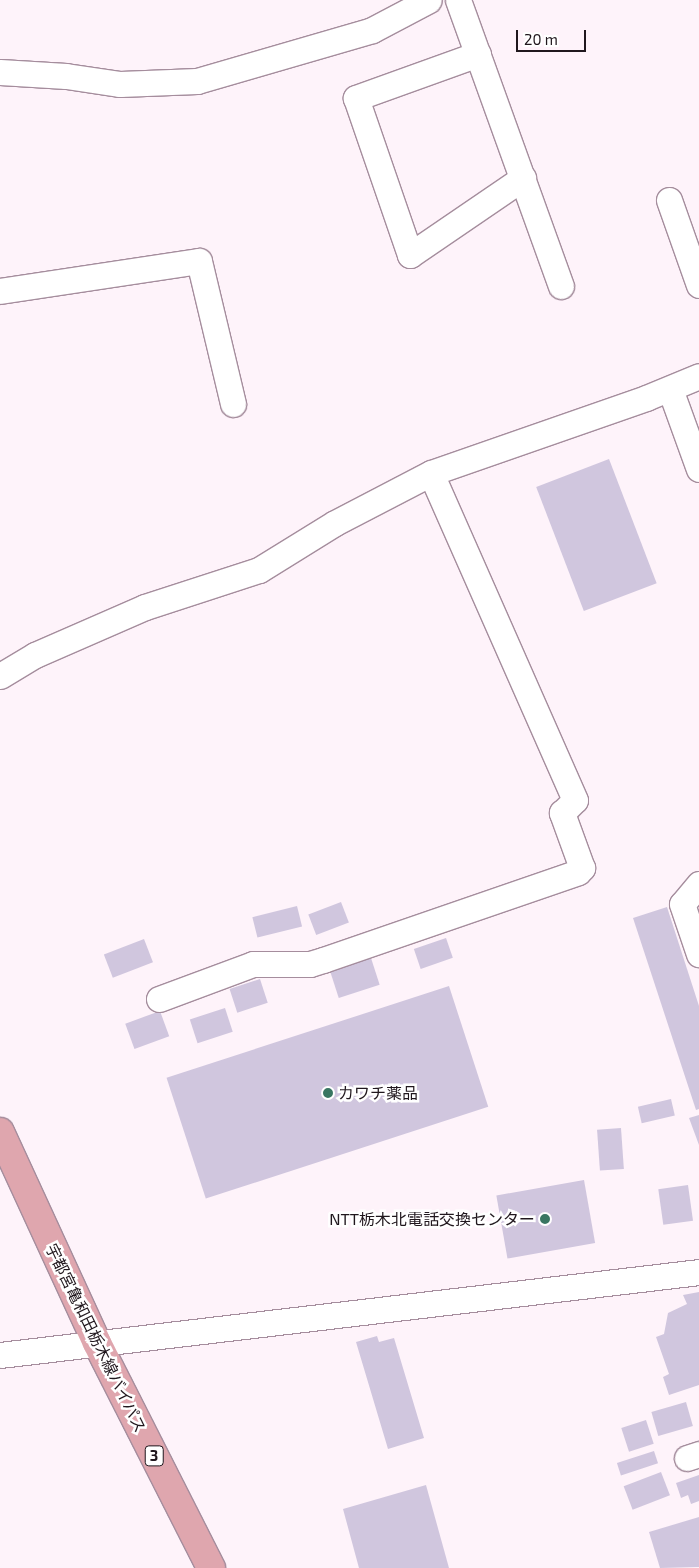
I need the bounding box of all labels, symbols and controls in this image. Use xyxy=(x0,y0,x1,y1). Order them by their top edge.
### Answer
scale bar xyxy=(519,20,589,52)
text: 20 m xyxy=(524,30,558,48)
place label: カワチ薬品 xyxy=(338,1083,418,1103)
marker: カワチ薬品 xyxy=(322,1087,334,1099)
place label: NTT栃木北電話交換センター xyxy=(329,1209,535,1229)
marker: NTT栃木北電話交換センター xyxy=(539,1213,551,1225)
street label: 宇都宮亀和田栃木線バイパス xyxy=(42,1240,150,1436)
road number: 3 xyxy=(144,1444,164,1468)

